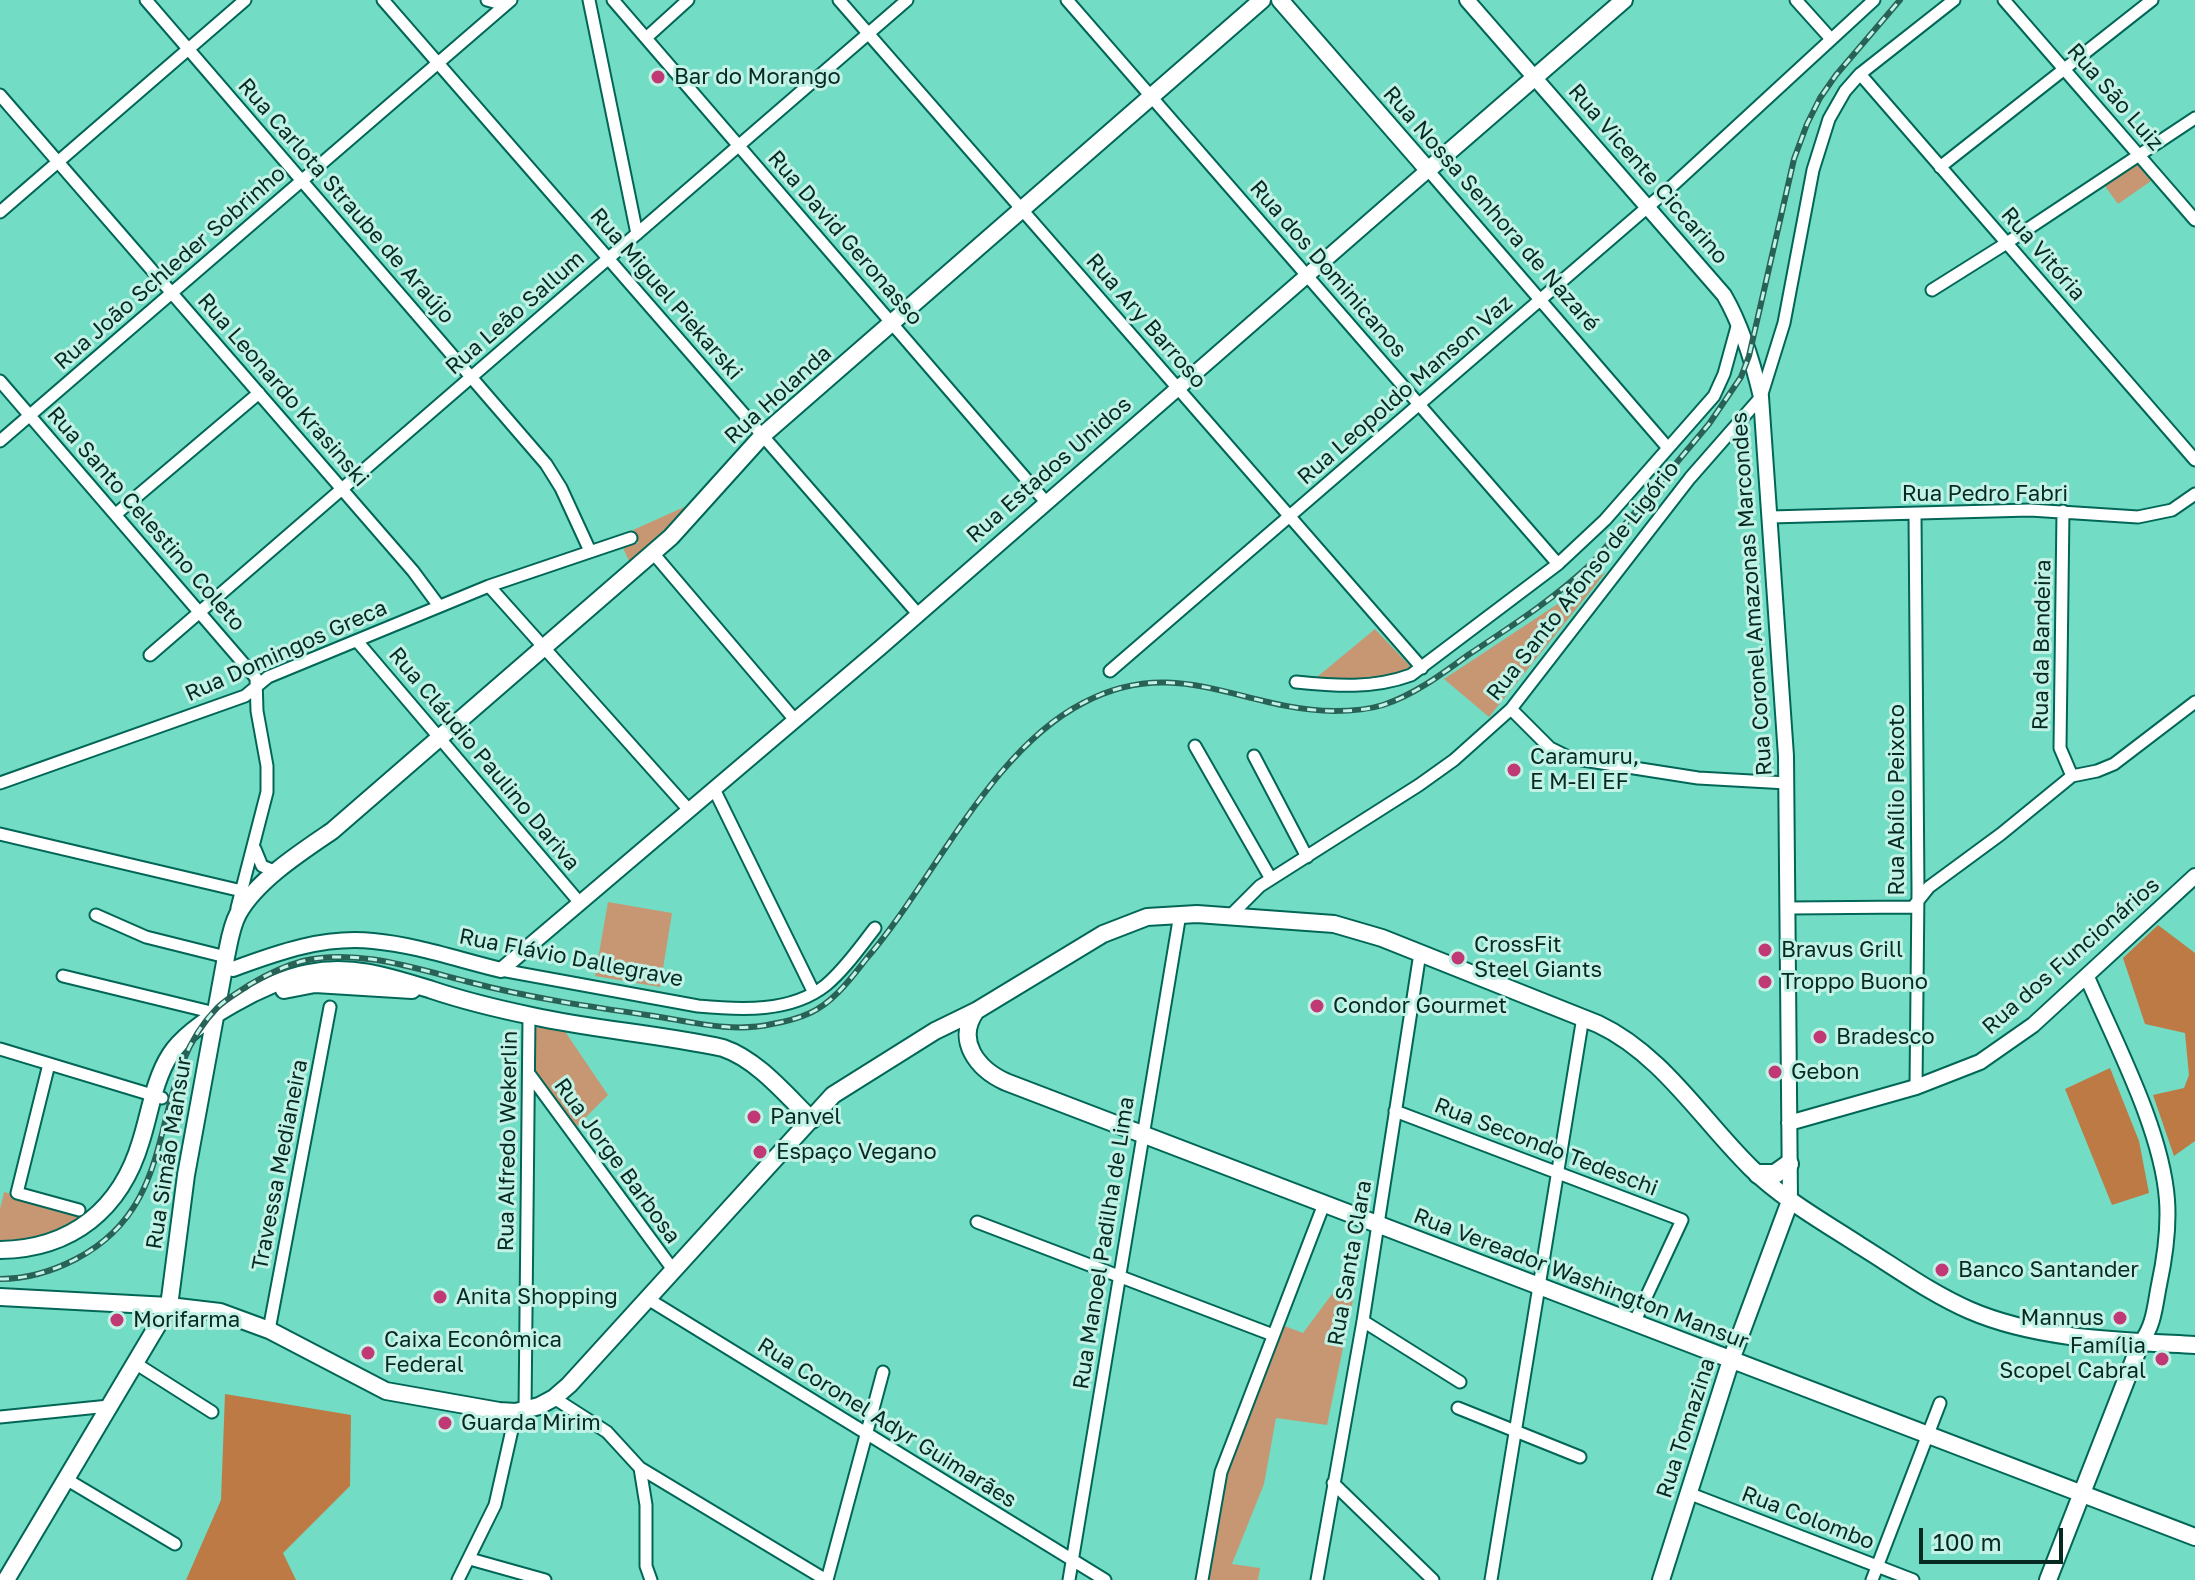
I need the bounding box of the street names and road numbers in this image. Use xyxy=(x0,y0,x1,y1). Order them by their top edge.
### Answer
street label: Rua São Luiz xyxy=(2061,38,2169,156)
street label: Rua Carlota Straube de Araújo xyxy=(232,73,460,329)
street label: Rua Vicente Ciccarino xyxy=(1563,79,1733,269)
street label: Rua Nossa Senhora de Nazaré xyxy=(1377,81,1605,337)
street label: Rua David Geronasso xyxy=(762,145,928,331)
street label: Rua João Schleder Sobrinho xyxy=(49,160,291,376)
street label: Rua dos Dominicanos xyxy=(1244,175,1412,363)
street label: Rua Vitória xyxy=(1995,202,2091,306)
street label: Rua Miguel Piekarski xyxy=(584,203,748,385)
street label: Rua Leão Sallum xyxy=(440,246,590,380)
street label: Rua Ary Barroso xyxy=(1080,248,1212,394)
street label: Rua Leonardo Krasinski xyxy=(192,288,374,492)
street label: Rua Leopoldo Manson Vaz xyxy=(1292,290,1518,490)
street label: Rua Holanda xyxy=(719,340,837,450)
street label: Rua Estados Unidos xyxy=(961,391,1137,549)
street label: Rua Santo Celestino Coleto xyxy=(41,401,251,637)
street label: Rua Coronel Amazonas Marcondes xyxy=(1726,411,1778,777)
street label: Rua Santo Afonso de Ligório xyxy=(1481,456,1685,706)
street label: Rua Pedro Fabri xyxy=(1902,481,2068,507)
street label: Rua da Bandeira xyxy=(2027,559,2057,731)
street label: Rua Domingos Greca xyxy=(181,595,391,707)
street label: Rua Cláudio Paulino Dariva xyxy=(383,642,585,876)
street label: Rua Abílio Peixoto xyxy=(1884,704,1910,896)
street label: Rua dos Funcionários xyxy=(1977,872,2165,1040)
street label: Rua Flávio Dallegrave xyxy=(457,923,685,993)
street label: Rua Alfredo Wekerlin xyxy=(493,1030,523,1252)
street label: Rua Simão Mansur xyxy=(141,1055,197,1251)
street label: Travessa Medianeira xyxy=(247,1057,313,1273)
street label: Rua Jorge Barbosa xyxy=(548,1073,686,1249)
street label: Rua Secondo Tedeschi xyxy=(1430,1092,1662,1202)
street label: Rua Manoel Padilha de Lima xyxy=(1068,1095,1140,1391)
street label: Rua Santa Clara xyxy=(1322,1178,1378,1348)
street label: Rua Vereador Washington Mansur xyxy=(1410,1203,1752,1355)
street label: Rua Coronel Adyr Guimarães xyxy=(753,1332,1021,1514)
street label: Rua Tomazina xyxy=(1651,1355,1721,1501)
street label: Rua Colombo xyxy=(1738,1481,1878,1555)

